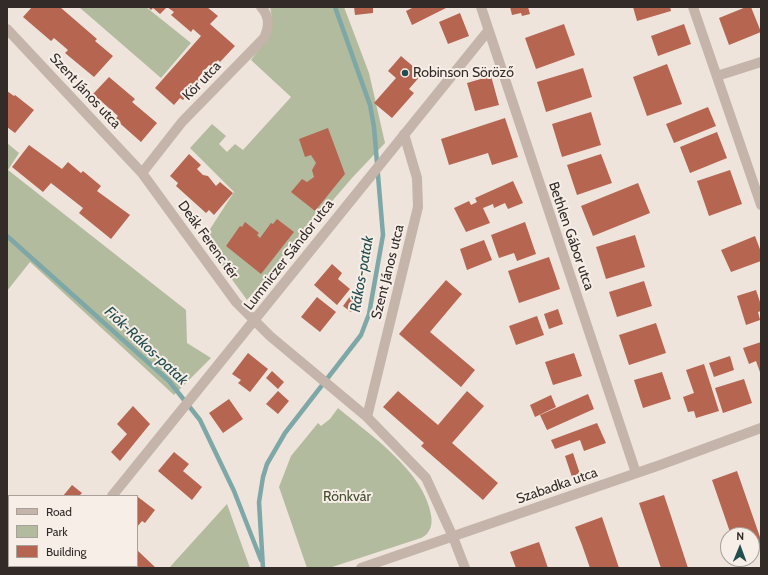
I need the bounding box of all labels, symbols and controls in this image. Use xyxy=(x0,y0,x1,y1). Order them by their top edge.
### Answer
street label: Szent János utca xyxy=(46,50,124,132)
street label: Kör utca xyxy=(179,58,225,104)
place label: Robinson Söröző xyxy=(413,65,514,81)
marker: Robinson Söröző xyxy=(400,68,410,78)
street label: Bethlen Gábor utca xyxy=(545,180,597,292)
street label: Lumniczer Sándor utca xyxy=(241,196,337,314)
street label: Deák Ferenc tér xyxy=(174,198,242,282)
street label: Szent János utca xyxy=(368,223,408,321)
water label: Rákos-patak xyxy=(346,235,378,313)
water label: Fiók-Rákos-patak xyxy=(101,303,191,389)
street label: Szabadka utca xyxy=(514,464,600,508)
park label: Rönkvár xyxy=(323,489,371,505)
legend xyxy=(8,495,138,567)
text: Road xyxy=(46,504,72,519)
text: Park xyxy=(46,524,68,539)
north arrow xyxy=(720,527,760,567)
text: N xyxy=(736,529,744,543)
text: Building xyxy=(46,544,87,559)

